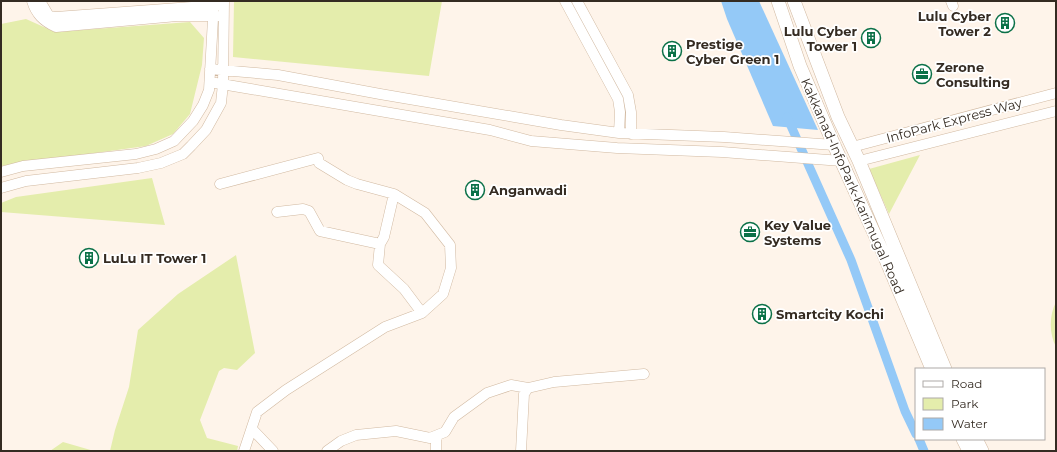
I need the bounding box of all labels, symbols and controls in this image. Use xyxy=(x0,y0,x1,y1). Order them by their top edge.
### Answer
place label: Lulu Cyber Tower 2 xyxy=(918,8,991,39)
building icon: Lulu Cyber Tower 2 xyxy=(994,12,1016,34)
place label: Lulu Cyber Tower 1 xyxy=(784,23,857,54)
building icon: Lulu Cyber Tower 1 xyxy=(860,27,882,49)
place label: Prestige Cyber Green 1 xyxy=(686,36,779,67)
building icon: Prestige Cyber Green 1 xyxy=(661,40,683,62)
place label: Zerone Consulting xyxy=(936,59,1010,90)
office icon: Zerone Consulting xyxy=(911,63,933,85)
street label: Kakkanad-InfoPark-Karimugal Road xyxy=(798,75,908,297)
street label: InfoPark Express Way xyxy=(884,94,1024,146)
building icon: Anganwadi xyxy=(464,179,486,201)
place label: Anganwadi xyxy=(488,182,567,198)
place label: Key Value Systems xyxy=(764,217,831,248)
office icon: Key Value Systems xyxy=(739,221,761,243)
building icon: LuLu IT Tower 1 xyxy=(78,247,100,269)
place label: LuLu IT Tower 1 xyxy=(103,250,206,266)
building icon: Smartcity Kochi xyxy=(751,303,773,325)
place label: Smartcity Kochi xyxy=(776,306,884,322)
legend xyxy=(915,368,1045,440)
text: Road xyxy=(951,376,982,391)
text: Park xyxy=(951,396,979,411)
text: Water xyxy=(951,416,988,431)

